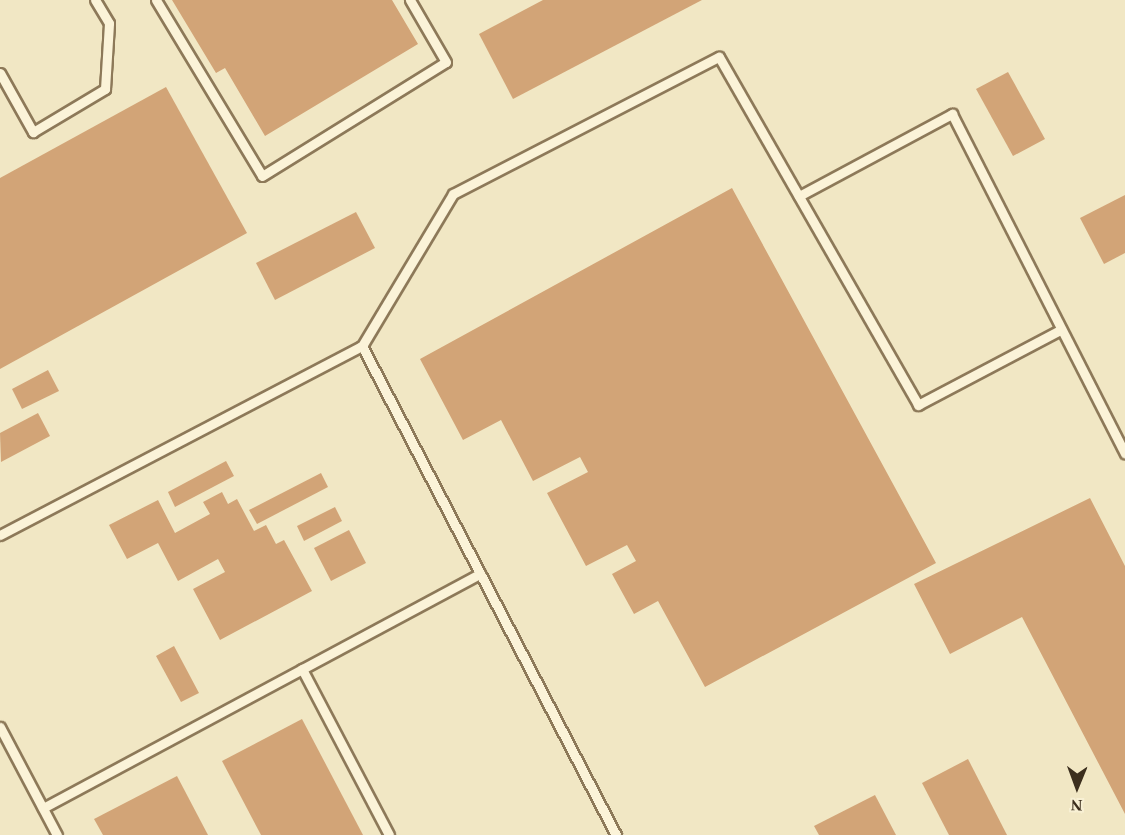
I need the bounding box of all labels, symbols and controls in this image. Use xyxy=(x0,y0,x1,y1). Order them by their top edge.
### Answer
north arrow xyxy=(1047,757,1107,817)
text: N xyxy=(1071,797,1083,814)

